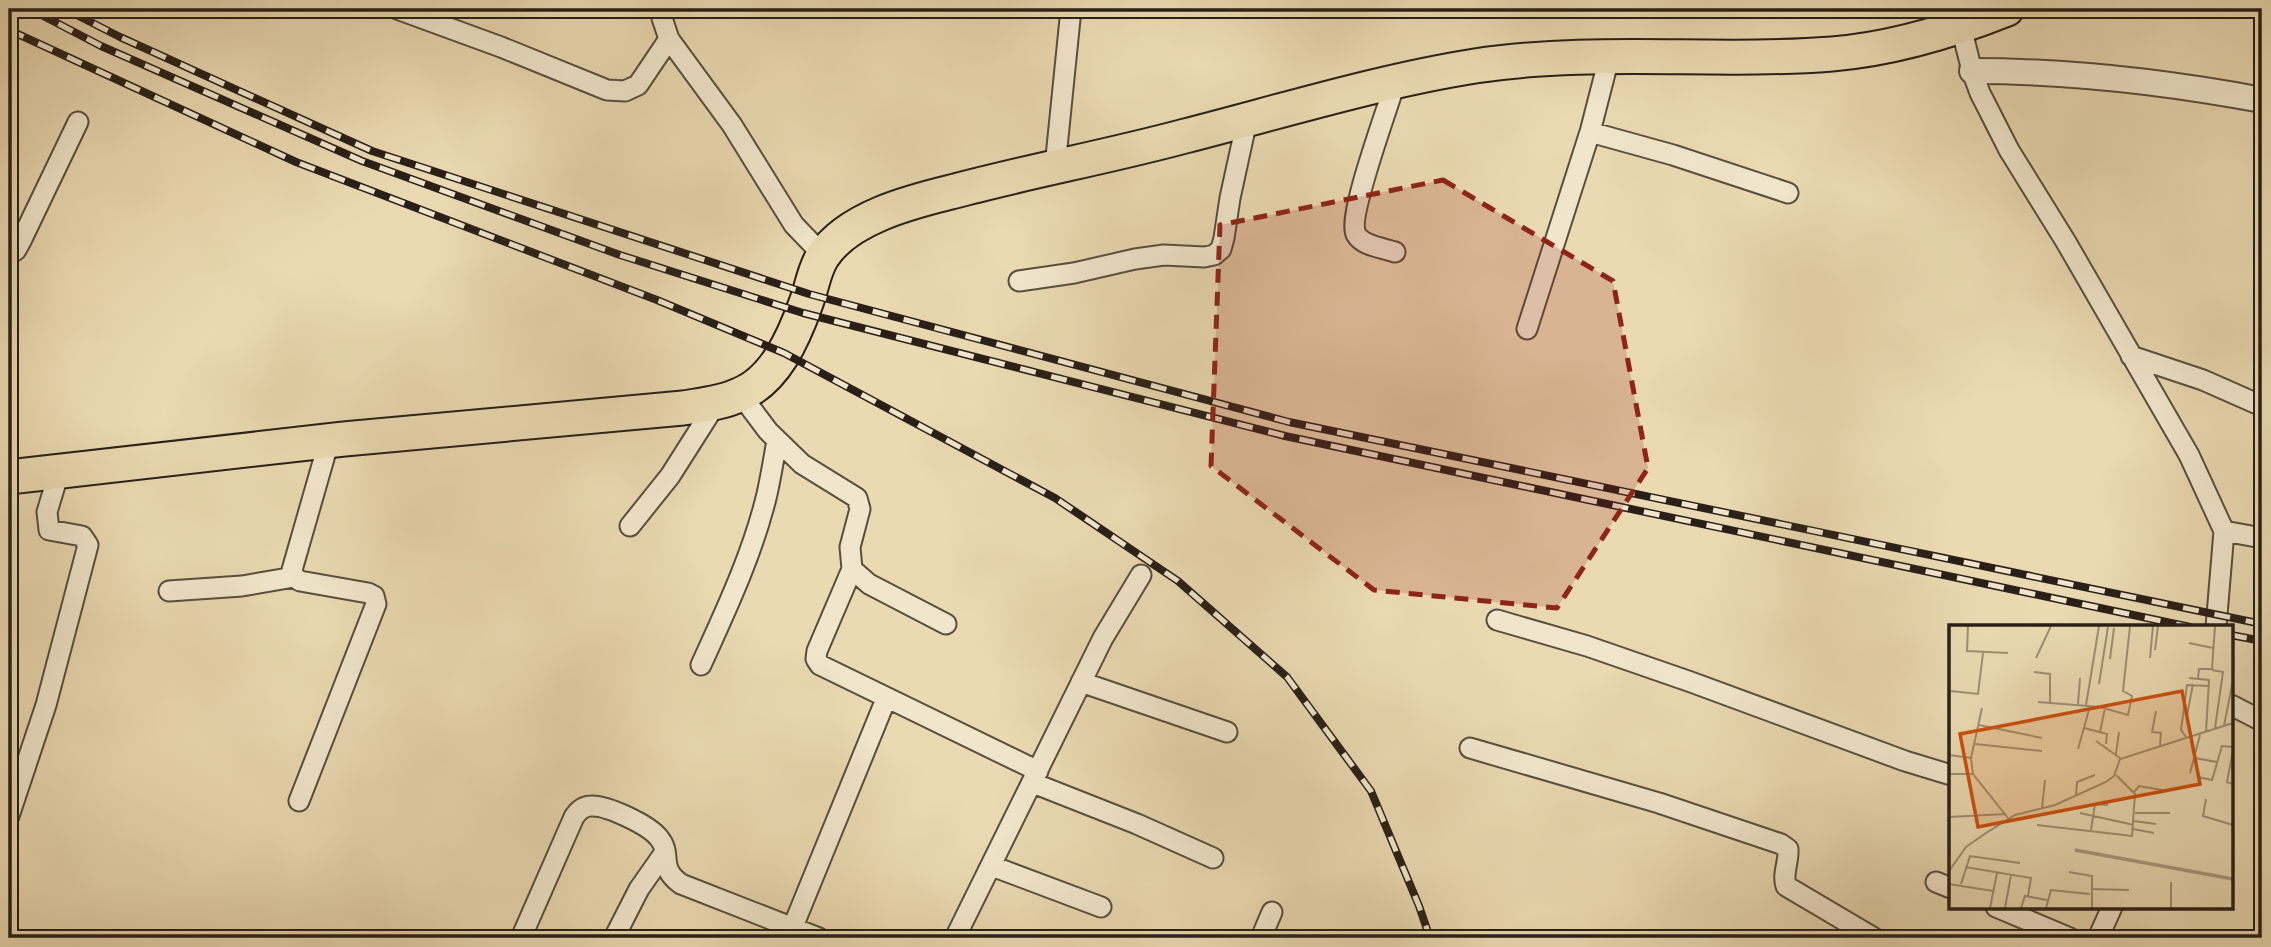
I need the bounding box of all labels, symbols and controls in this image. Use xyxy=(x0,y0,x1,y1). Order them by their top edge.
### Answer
inset map xyxy=(1949,625,2232,908)

